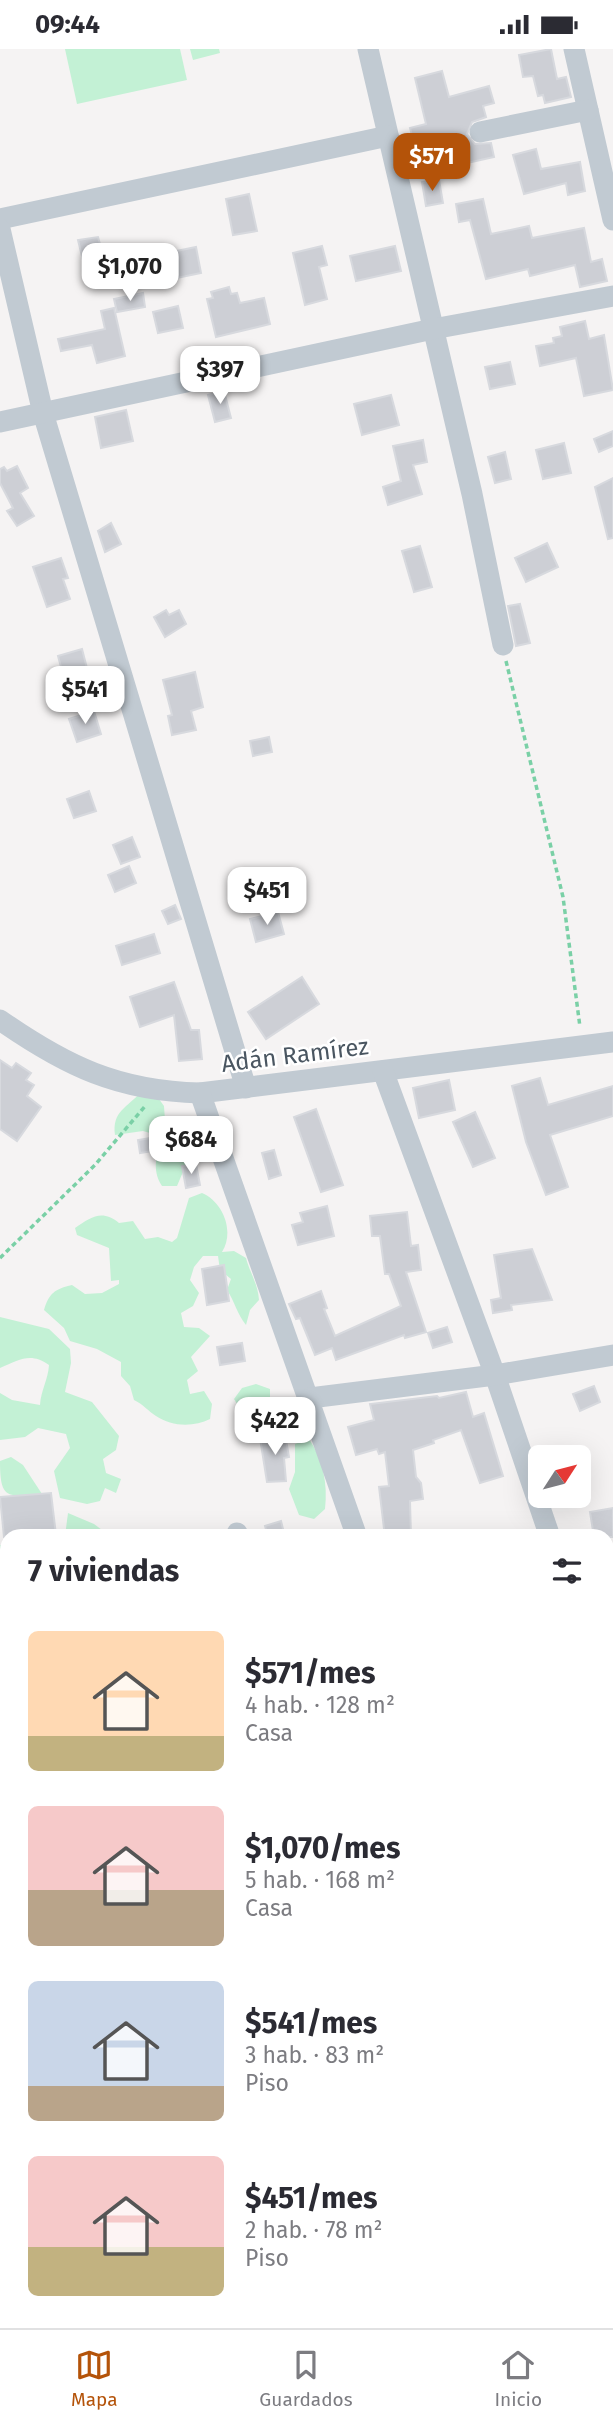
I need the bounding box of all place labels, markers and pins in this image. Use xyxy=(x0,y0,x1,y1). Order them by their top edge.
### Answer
pin: $571 xyxy=(391,134,473,193)
pin: $1,070 xyxy=(73,243,187,303)
pin: $397 xyxy=(179,347,261,406)
pin: $541 xyxy=(44,667,126,726)
pin: $451 xyxy=(226,867,308,927)
pin: $684 xyxy=(150,1117,232,1176)
pin: $422 xyxy=(234,1397,316,1457)

